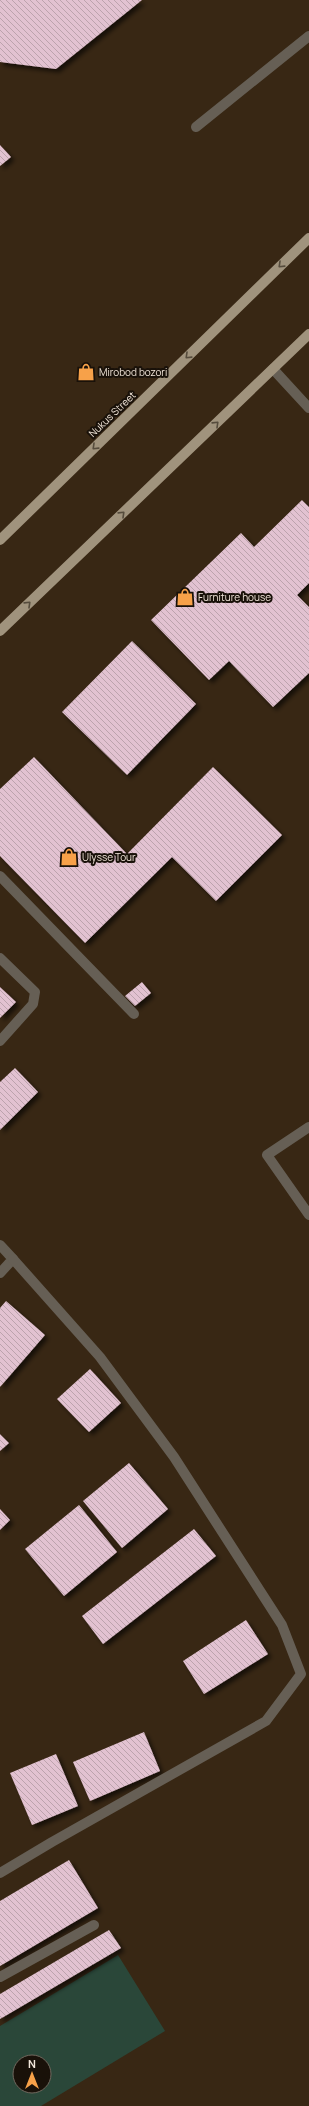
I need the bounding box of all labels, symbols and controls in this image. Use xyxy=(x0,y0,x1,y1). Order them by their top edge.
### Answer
one-way arrow xyxy=(278,260,286,268)
one-way arrow xyxy=(185,351,193,359)
shop icon: Mirobod bozori xyxy=(76,362,96,382)
place label: Mirobod bozori xyxy=(99,365,167,379)
street label: Nukus Street xyxy=(85,388,139,440)
one-way arrow xyxy=(211,421,219,429)
one-way arrow xyxy=(92,442,100,450)
one-way arrow xyxy=(117,511,125,519)
shop icon: Furniture house xyxy=(175,587,195,607)
place label: Furniture house xyxy=(198,590,271,604)
one-way arrow xyxy=(23,601,31,609)
shop icon: Ulysse Tour xyxy=(59,847,79,867)
place label: Ulysse Tour xyxy=(82,850,136,864)
north arrow xyxy=(12,2054,52,2094)
text: N xyxy=(28,2056,36,2071)

